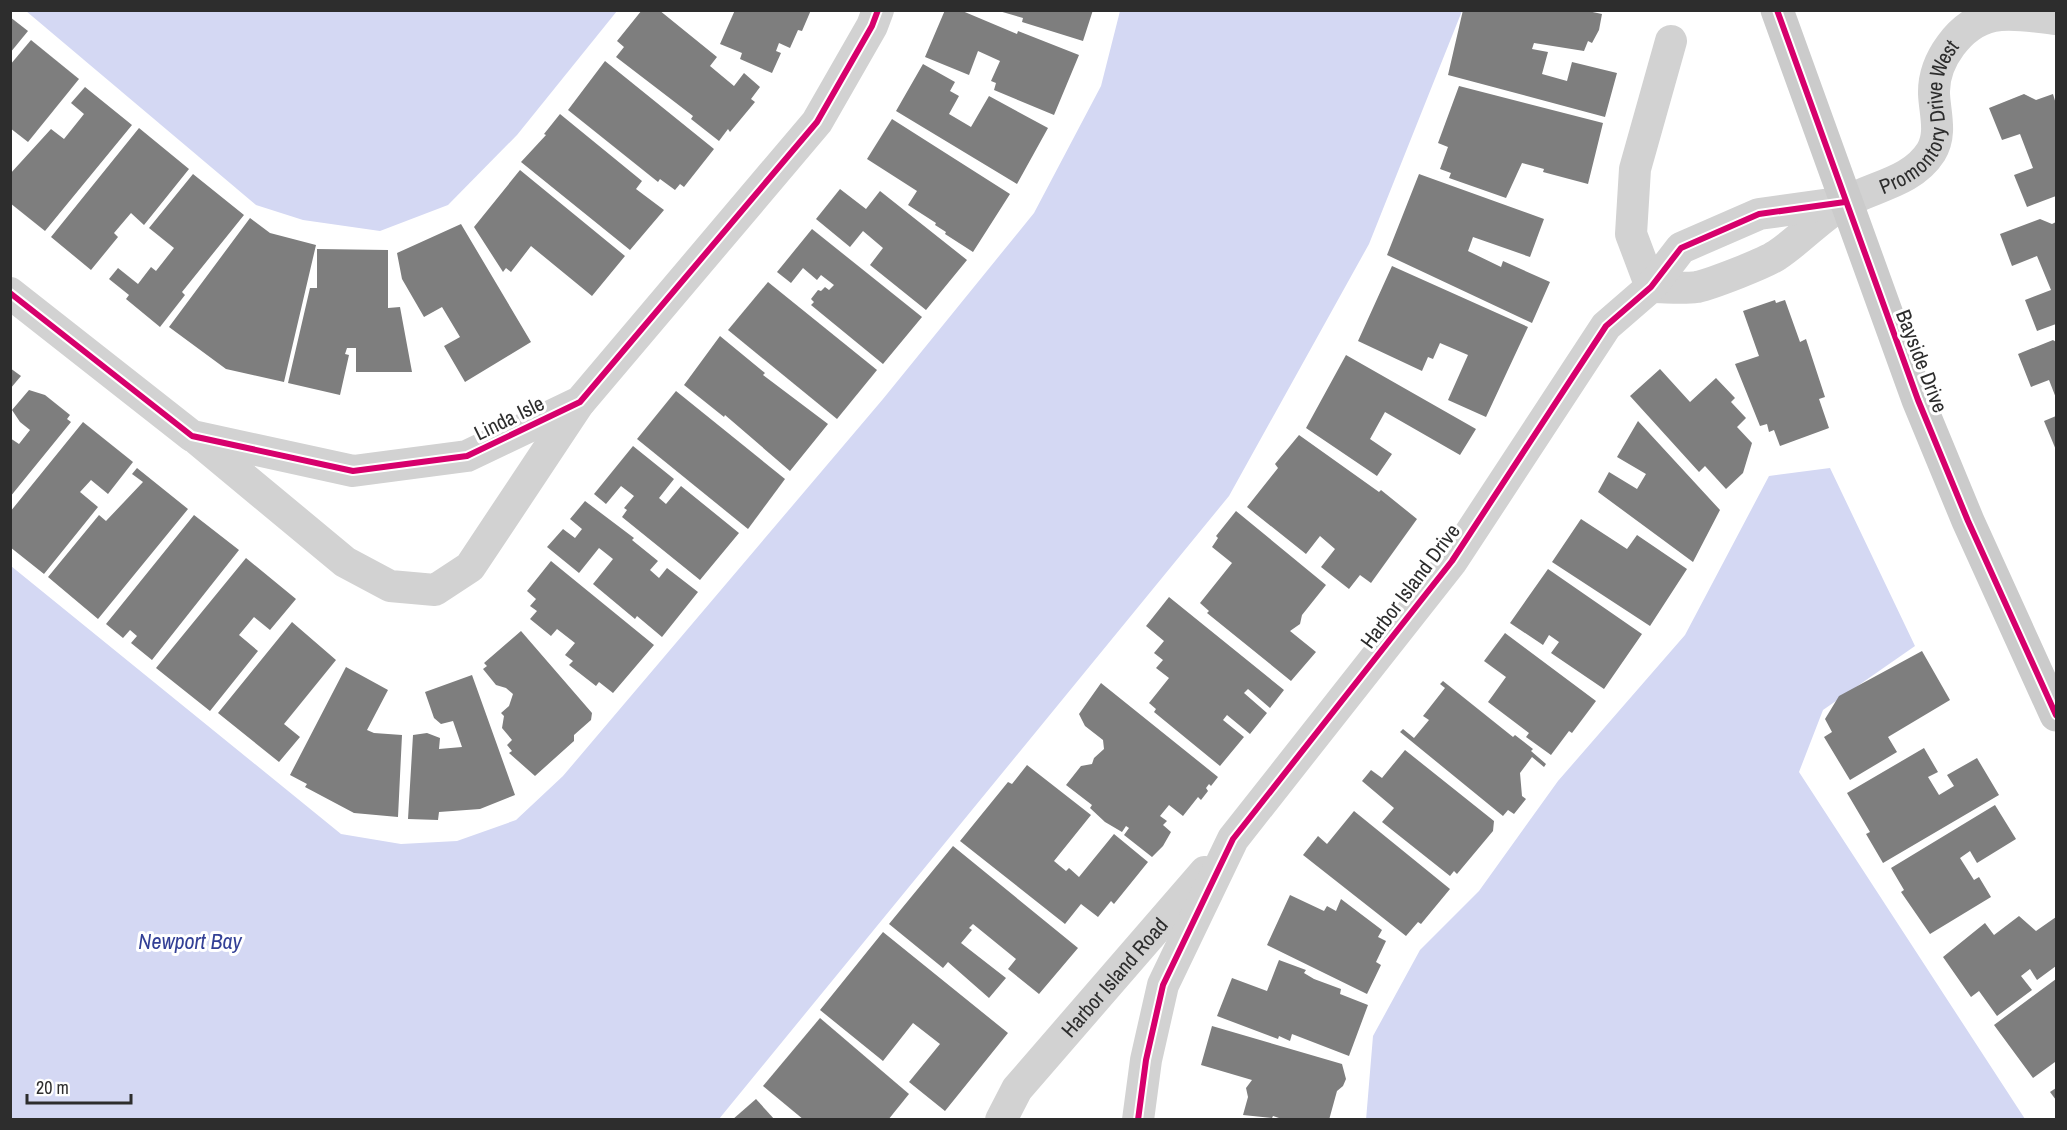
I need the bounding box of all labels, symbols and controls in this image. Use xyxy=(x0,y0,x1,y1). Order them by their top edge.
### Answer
street label: Promontory Drive West xyxy=(1875,33,1965,201)
street label: Bayside Drive xyxy=(1889,305,1955,417)
street label: Linda Isle xyxy=(469,389,549,447)
street label: Harbor Island Drive xyxy=(1353,518,1467,654)
street label: Harbor Island Road xyxy=(1054,911,1174,1043)
water label: Newport Bay xyxy=(138,926,243,956)
scale bar xyxy=(27,1067,130,1105)
text: 20 m xyxy=(36,1075,69,1100)

